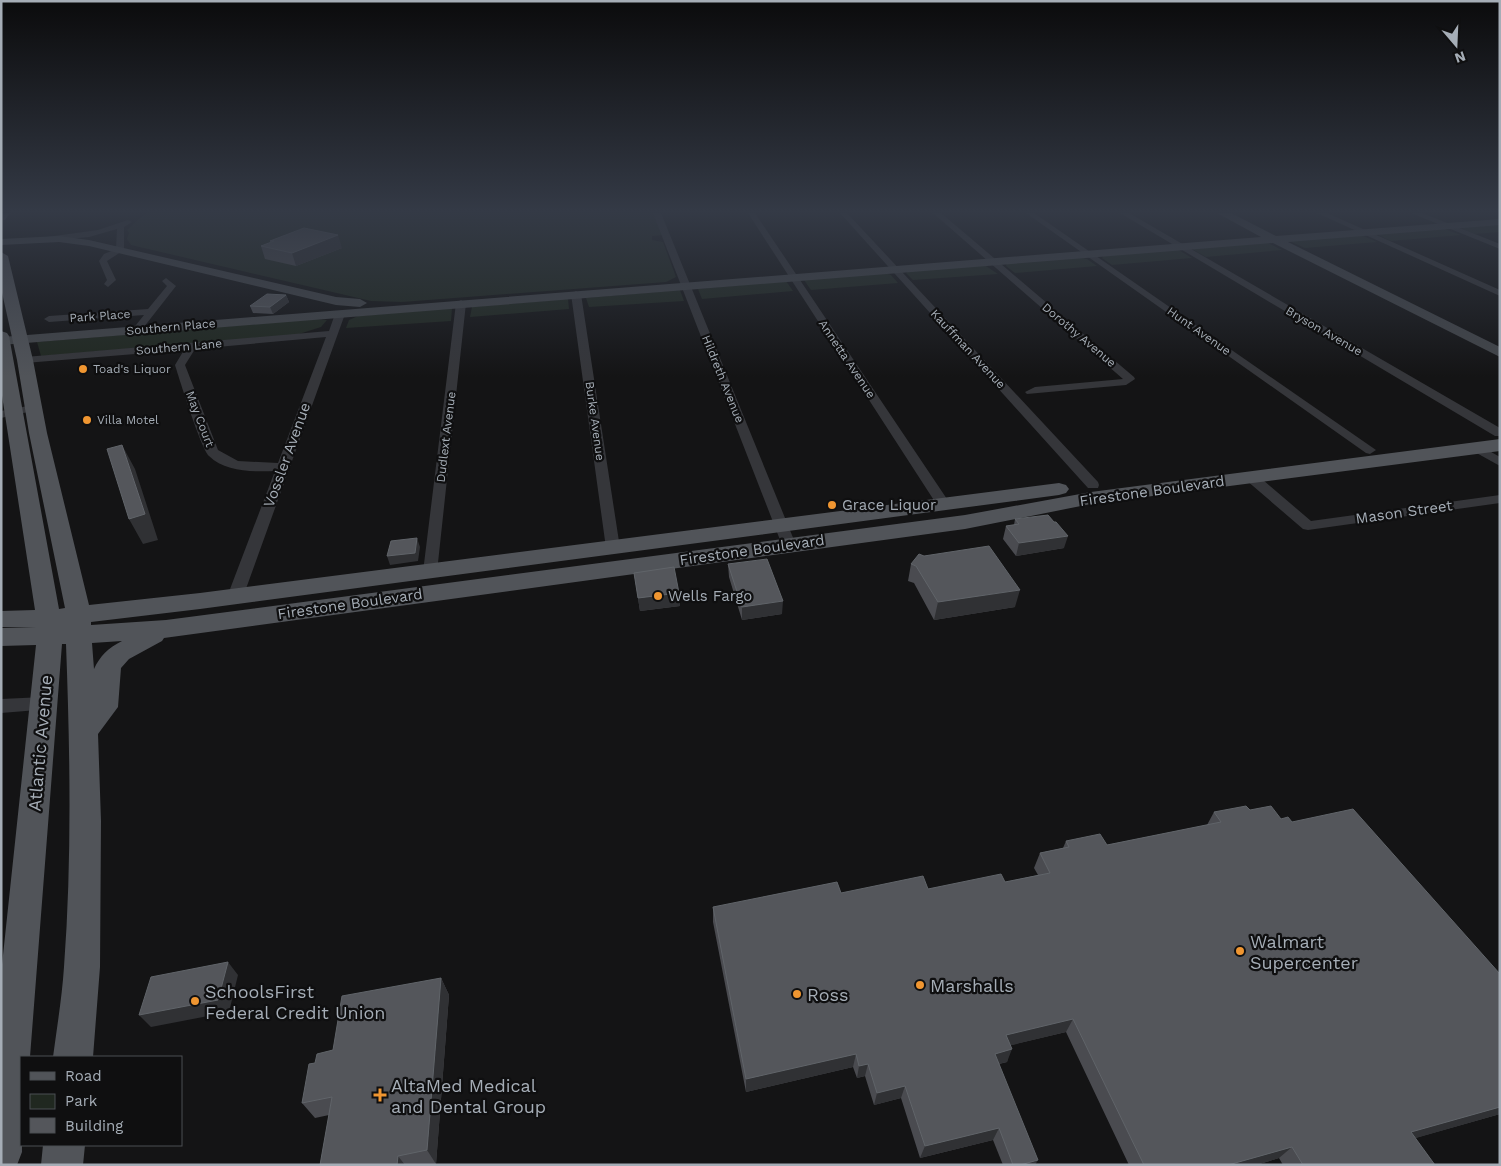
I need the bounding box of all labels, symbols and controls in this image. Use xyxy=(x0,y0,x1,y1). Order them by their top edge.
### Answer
north arrow xyxy=(1431,20,1481,70)
text: N xyxy=(1453,48,1468,67)
street label: Dorothy Avenue xyxy=(1039,300,1119,370)
street label: Bryson Avenue xyxy=(1283,303,1365,359)
street label: Hunt Avenue xyxy=(1164,304,1234,358)
street label: Park Place xyxy=(69,307,131,325)
street label: Kauffman Avenue xyxy=(928,307,1008,392)
street label: Southern Place xyxy=(126,316,216,338)
street label: Annetta Avenue xyxy=(816,317,878,401)
street label: Hildreth Avenue xyxy=(699,333,747,425)
street label: Southern Lane xyxy=(135,336,223,358)
place label: Toad's Liquor xyxy=(93,362,171,376)
marker: Toad's Liquor xyxy=(77,363,89,375)
street label: Burke Avenue xyxy=(583,381,607,462)
street label: May Court xyxy=(183,389,217,449)
street label: Dudlext Avenue xyxy=(433,391,459,483)
street label: Vossler Avenue xyxy=(260,400,314,510)
place label: Villa Motel xyxy=(97,413,159,427)
marker: Villa Motel xyxy=(81,414,93,426)
street label: Firestone Boulevard xyxy=(1078,472,1226,510)
place label: Grace Liquor xyxy=(842,496,936,514)
street label: Mason Street xyxy=(1354,496,1454,528)
marker: Grace Liquor xyxy=(826,499,838,511)
street label: Firestone Boulevard xyxy=(678,531,826,569)
street label: Firestone Boulevard xyxy=(276,585,424,623)
place label: Wells Fargo xyxy=(668,587,752,605)
marker: Wells Fargo xyxy=(652,590,664,602)
street label: Atlantic Avenue xyxy=(24,674,56,812)
place label: Walmart Supercenter xyxy=(1250,931,1358,973)
marker: Walmart Supercenter xyxy=(1234,945,1246,957)
place label: Marshalls xyxy=(930,975,1014,996)
marker: Marshalls xyxy=(914,979,926,991)
place label: SchoolsFirst Federal Credit Union xyxy=(205,981,385,1023)
place label: Ross xyxy=(807,984,848,1005)
marker: Ross xyxy=(791,988,803,1000)
marker: SchoolsFirst Federal Credit Union xyxy=(189,995,201,1007)
legend xyxy=(20,1056,182,1146)
text: Road xyxy=(65,1067,102,1085)
place label: AltaMed Medical and Dental Group xyxy=(391,1075,546,1117)
marker: AltaMed Medical and Dental Group xyxy=(373,1088,387,1102)
text: Park xyxy=(65,1092,98,1110)
text: Building xyxy=(65,1117,123,1135)

